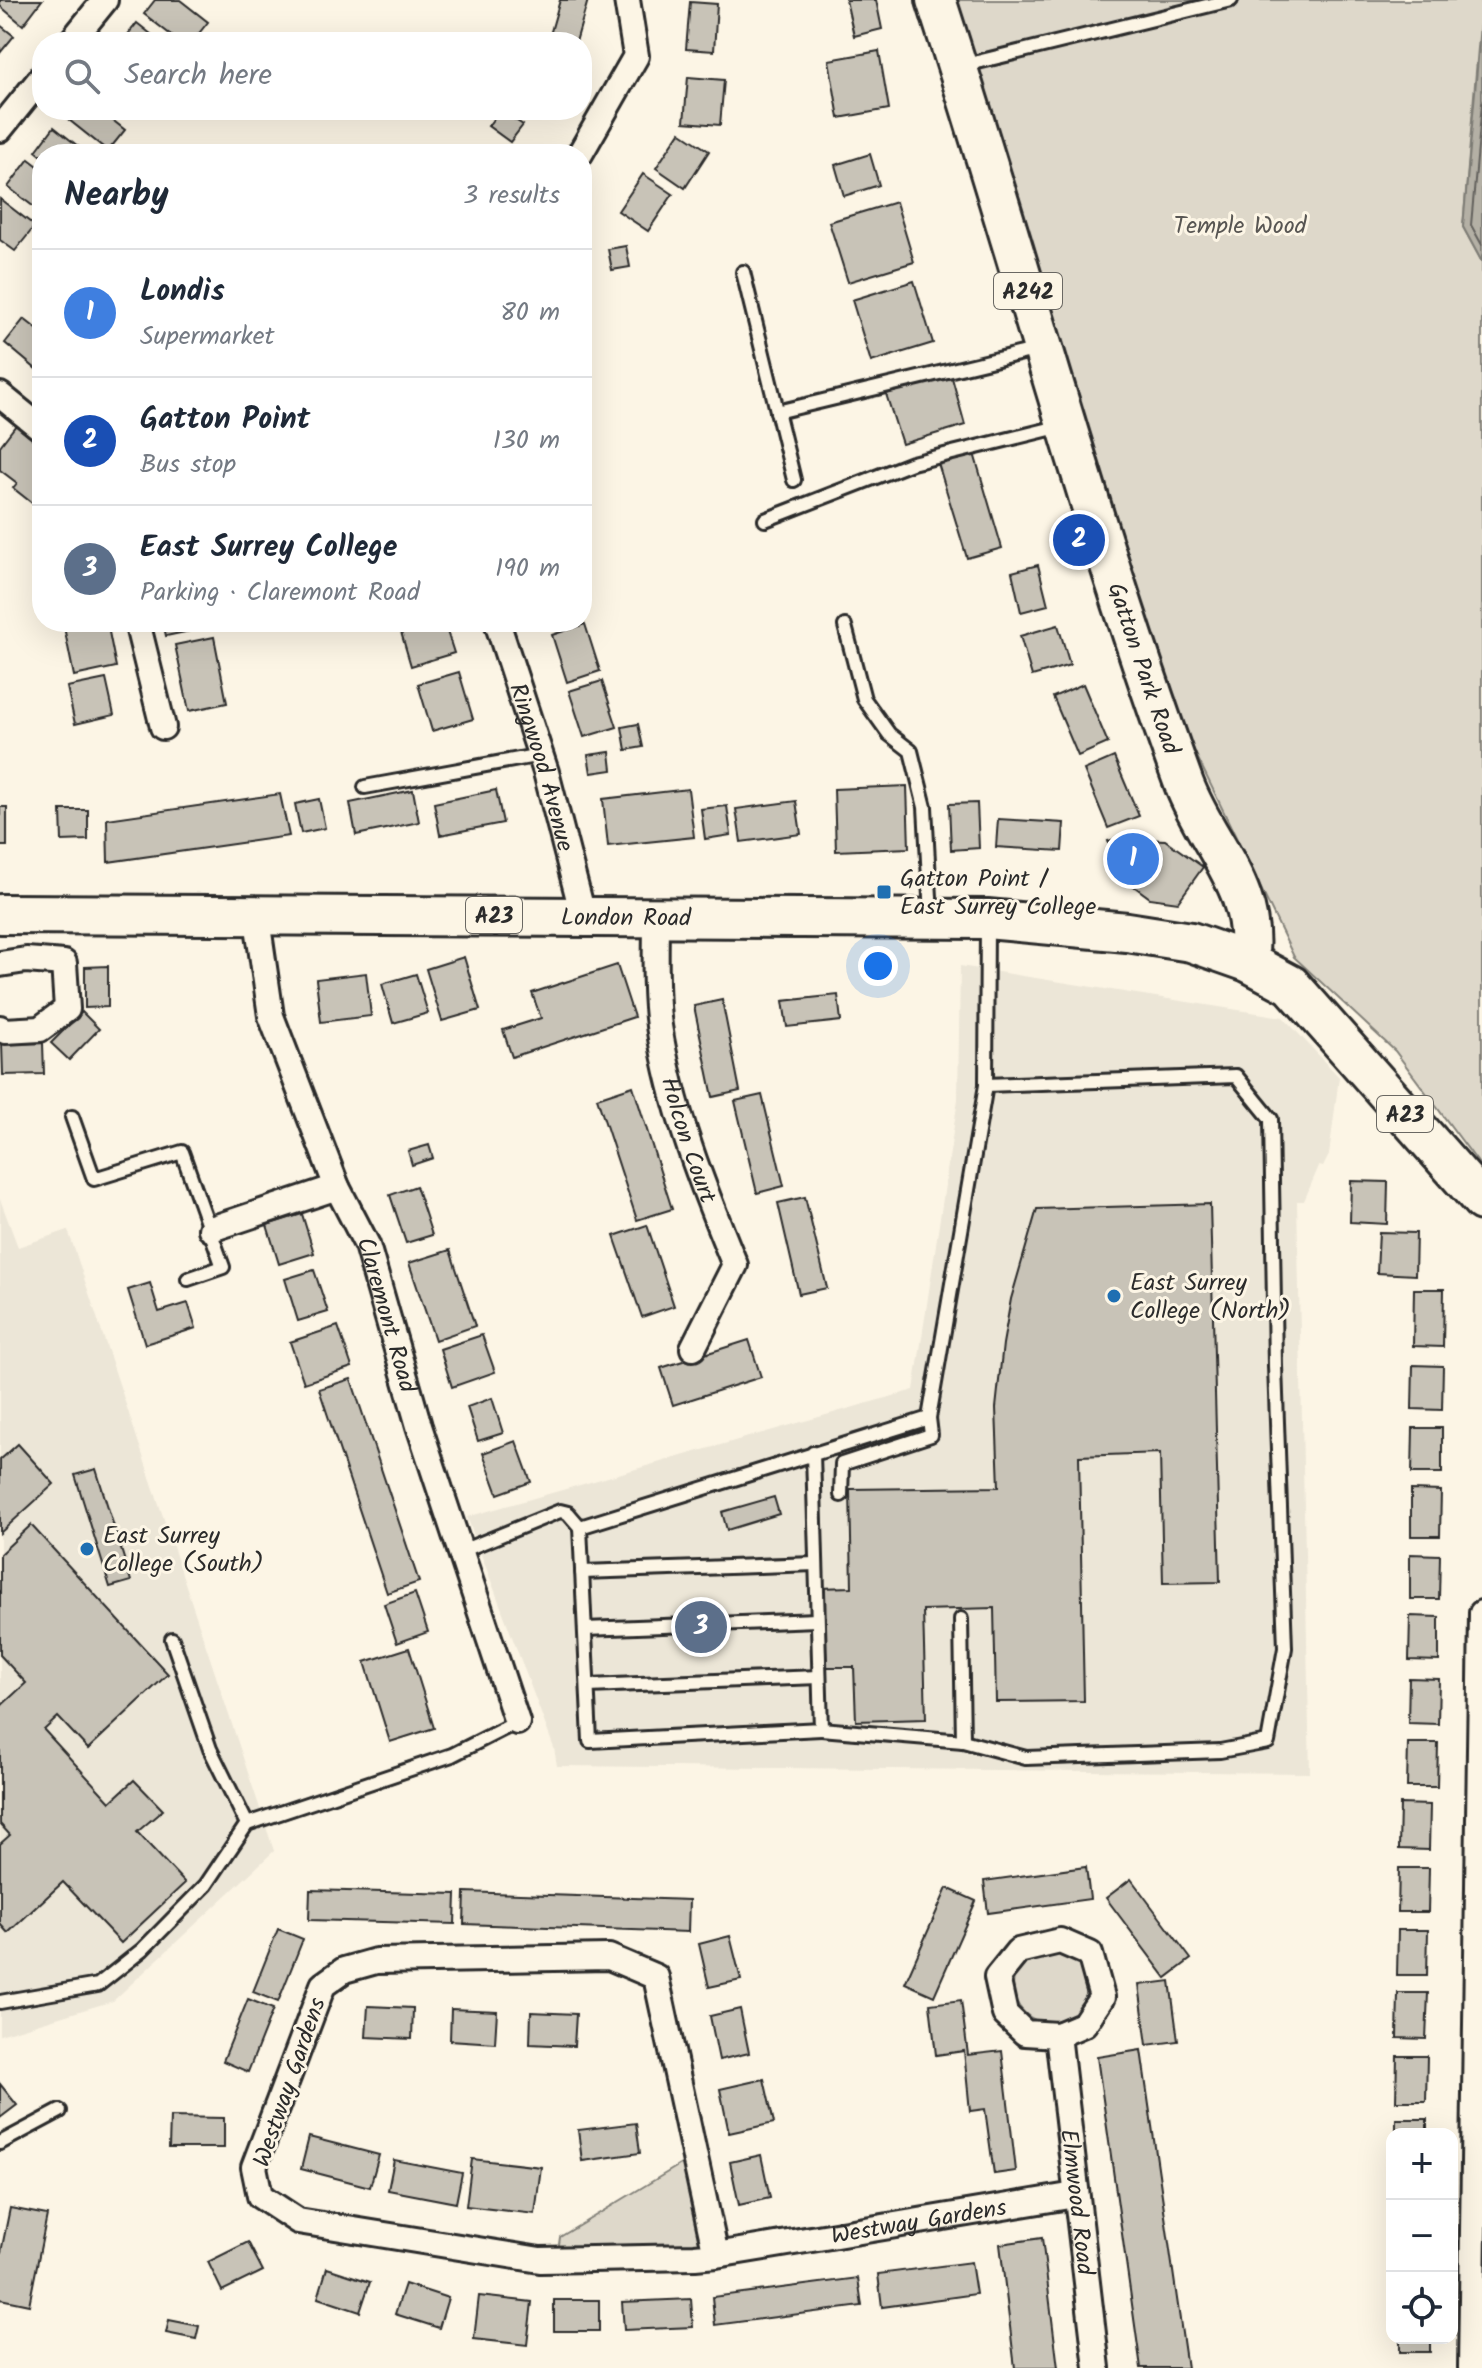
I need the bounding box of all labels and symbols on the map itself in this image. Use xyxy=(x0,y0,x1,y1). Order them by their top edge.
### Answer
park label: Temple Wood xyxy=(1173,207,1308,246)
road number: A242 xyxy=(994,273,1062,309)
pin: 2 xyxy=(1053,510,1105,570)
street label: Gatton Park Road xyxy=(1096,578,1190,761)
street label: Ringwood Avenue xyxy=(497,678,584,856)
pin: 1 xyxy=(1107,829,1159,889)
place label: Gatton Point / East Surrey College xyxy=(900,860,1096,927)
marker: Gatton Point / East Surrey College xyxy=(875,883,893,901)
road number: A23 xyxy=(466,897,522,933)
street label: London Road xyxy=(561,899,692,939)
your location xyxy=(858,946,898,986)
street label: Holcon Court xyxy=(649,1073,727,1210)
road number: A23 xyxy=(1377,1096,1433,1132)
street label: Claremont Road xyxy=(345,1230,427,1398)
place label: East Surrey College (North) xyxy=(1130,1264,1291,1331)
marker: East Surrey College (North) xyxy=(1105,1287,1123,1305)
place label: East Surrey College (South) xyxy=(103,1517,264,1584)
marker: East Surrey College (South) xyxy=(78,1540,96,1558)
pin: 3 xyxy=(675,1597,727,1657)
street label: Westway Gardens xyxy=(243,1992,338,2173)
street label: Elmwood Road xyxy=(1048,2127,1104,2278)
street label: Westway Gardens xyxy=(828,2189,1009,2256)

